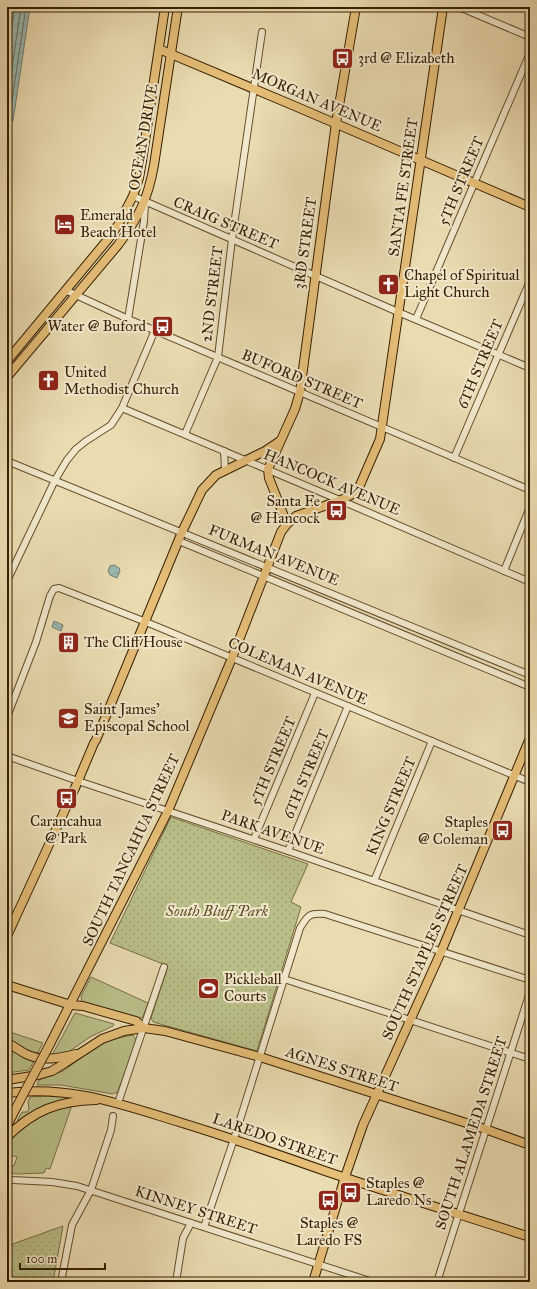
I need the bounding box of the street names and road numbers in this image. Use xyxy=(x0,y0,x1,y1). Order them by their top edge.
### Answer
street label: MORGAN AVENUE xyxy=(249,65,385,136)
street label: OCEAN DRIVE xyxy=(125,82,161,192)
street label: SANTA FE STREET xyxy=(384,117,422,257)
street label: 5TH STREET xyxy=(434,134,488,228)
street label: CRAIG STREET xyxy=(171,193,281,253)
street label: 3RD STREET xyxy=(290,196,320,290)
street label: 2ND STREET xyxy=(197,245,227,343)
street label: 6TH STREET xyxy=(453,317,507,411)
street label: BUFORD STREET xyxy=(239,345,365,413)
street label: HANCOCK AVENUE xyxy=(261,445,403,519)
street label: FURMAN AVENUE xyxy=(206,521,342,590)
street label: COLEMAN AVENUE xyxy=(225,633,371,709)
street label: 5TH STREET xyxy=(246,714,300,808)
street label: 6TH STREET xyxy=(279,727,333,821)
street label: SOUTH TANCAHUA STREET xyxy=(78,751,184,949)
street label: KING STREET xyxy=(362,754,420,858)
street label: PARK AVENUE xyxy=(219,806,327,858)
street label: SOUTH STAPLES STREET xyxy=(378,861,472,1043)
street label: SOUTH ALAMEDA STREET xyxy=(431,1034,511,1232)
street label: AGNES STREET xyxy=(283,1042,401,1096)
street label: LAREDO STREET xyxy=(210,1109,340,1169)
street label: KINNEY STREET xyxy=(133,1182,259,1238)

